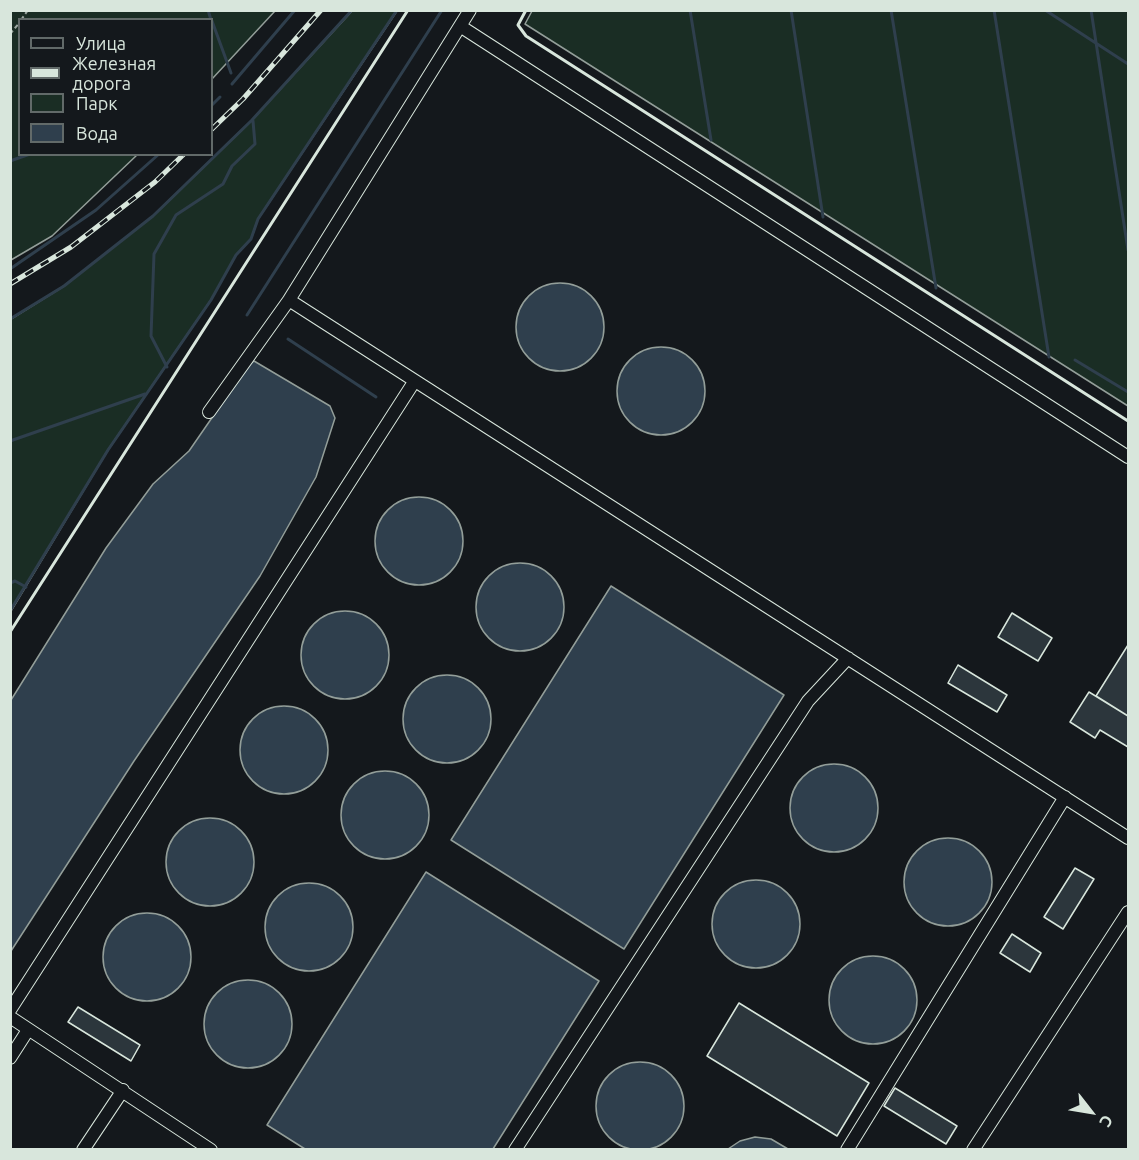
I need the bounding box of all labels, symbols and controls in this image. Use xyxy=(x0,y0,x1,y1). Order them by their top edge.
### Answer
legend xyxy=(18,18,213,156)
text: Улица xyxy=(76,33,126,53)
text: Железная дорога xyxy=(72,53,156,93)
text: Парк xyxy=(76,93,117,113)
text: Вода xyxy=(76,123,118,143)
north arrow xyxy=(1061,1082,1121,1142)
text: С xyxy=(1096,1112,1117,1130)

